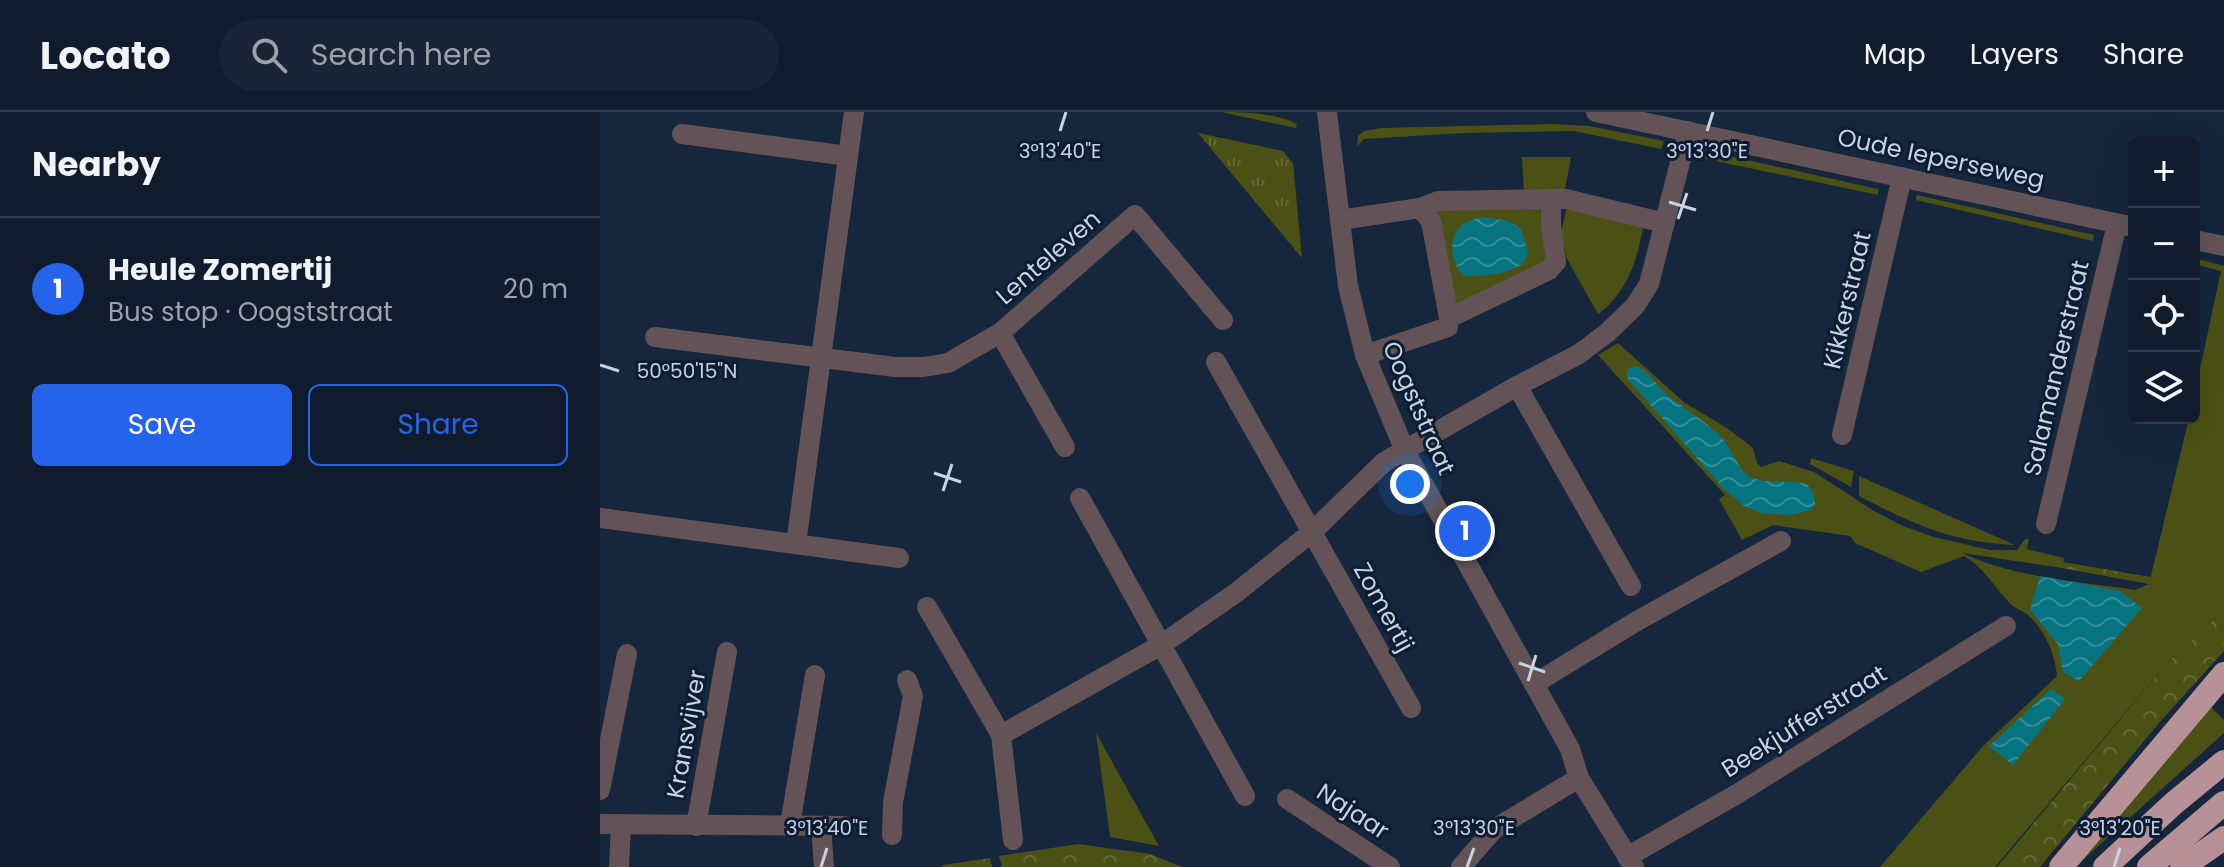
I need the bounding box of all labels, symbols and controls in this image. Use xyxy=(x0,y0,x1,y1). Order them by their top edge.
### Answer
search box xyxy=(219,19,779,91)
text: Locato xyxy=(40,29,171,82)
icon: search xyxy=(247,33,291,77)
text: Search here xyxy=(311,33,491,76)
text: Map xyxy=(1864,35,1926,74)
text: Layers xyxy=(1970,35,2059,74)
text: Share xyxy=(2103,35,2184,74)
street label: Oude Ieperseweg xyxy=(1834,120,2048,196)
map controls xyxy=(2128,136,2200,424)
button: + xyxy=(2128,136,2200,208)
text: 3°13'40"E xyxy=(1019,137,1101,165)
text: 3°13'30"E xyxy=(1666,137,1748,165)
text: Nearby xyxy=(32,140,161,188)
street label: Lenteleven xyxy=(989,202,1107,312)
button: − xyxy=(2128,208,2200,280)
street label: Kikkerstraat xyxy=(1815,228,1879,372)
text: Heule Zomertij xyxy=(108,248,332,291)
street label: Salamanderstraat xyxy=(2015,257,2097,479)
text: 1 xyxy=(53,271,63,307)
text: 20 m xyxy=(503,271,568,307)
button: locate xyxy=(2128,280,2200,352)
text: Bus stop · Oogststraat xyxy=(108,294,393,330)
street label: Oogststraat xyxy=(1375,336,1463,480)
button: layers xyxy=(2128,352,2200,424)
text: 50°50'15"N xyxy=(637,357,737,385)
button: Save xyxy=(32,384,292,466)
button: Share xyxy=(308,384,568,466)
your location xyxy=(1390,464,1430,504)
pin: 1 xyxy=(1439,501,1491,561)
street label: Zomertij xyxy=(1346,556,1422,658)
street label: Beekjufferstraat xyxy=(1715,657,1893,785)
street label: Kransvijver xyxy=(658,667,714,801)
street label: Najaar xyxy=(1310,775,1396,847)
text: 3°13'40"E xyxy=(786,814,868,842)
text: 3°13'30"E xyxy=(1433,814,1515,842)
text: 3°13'20"E xyxy=(2079,814,2161,842)

